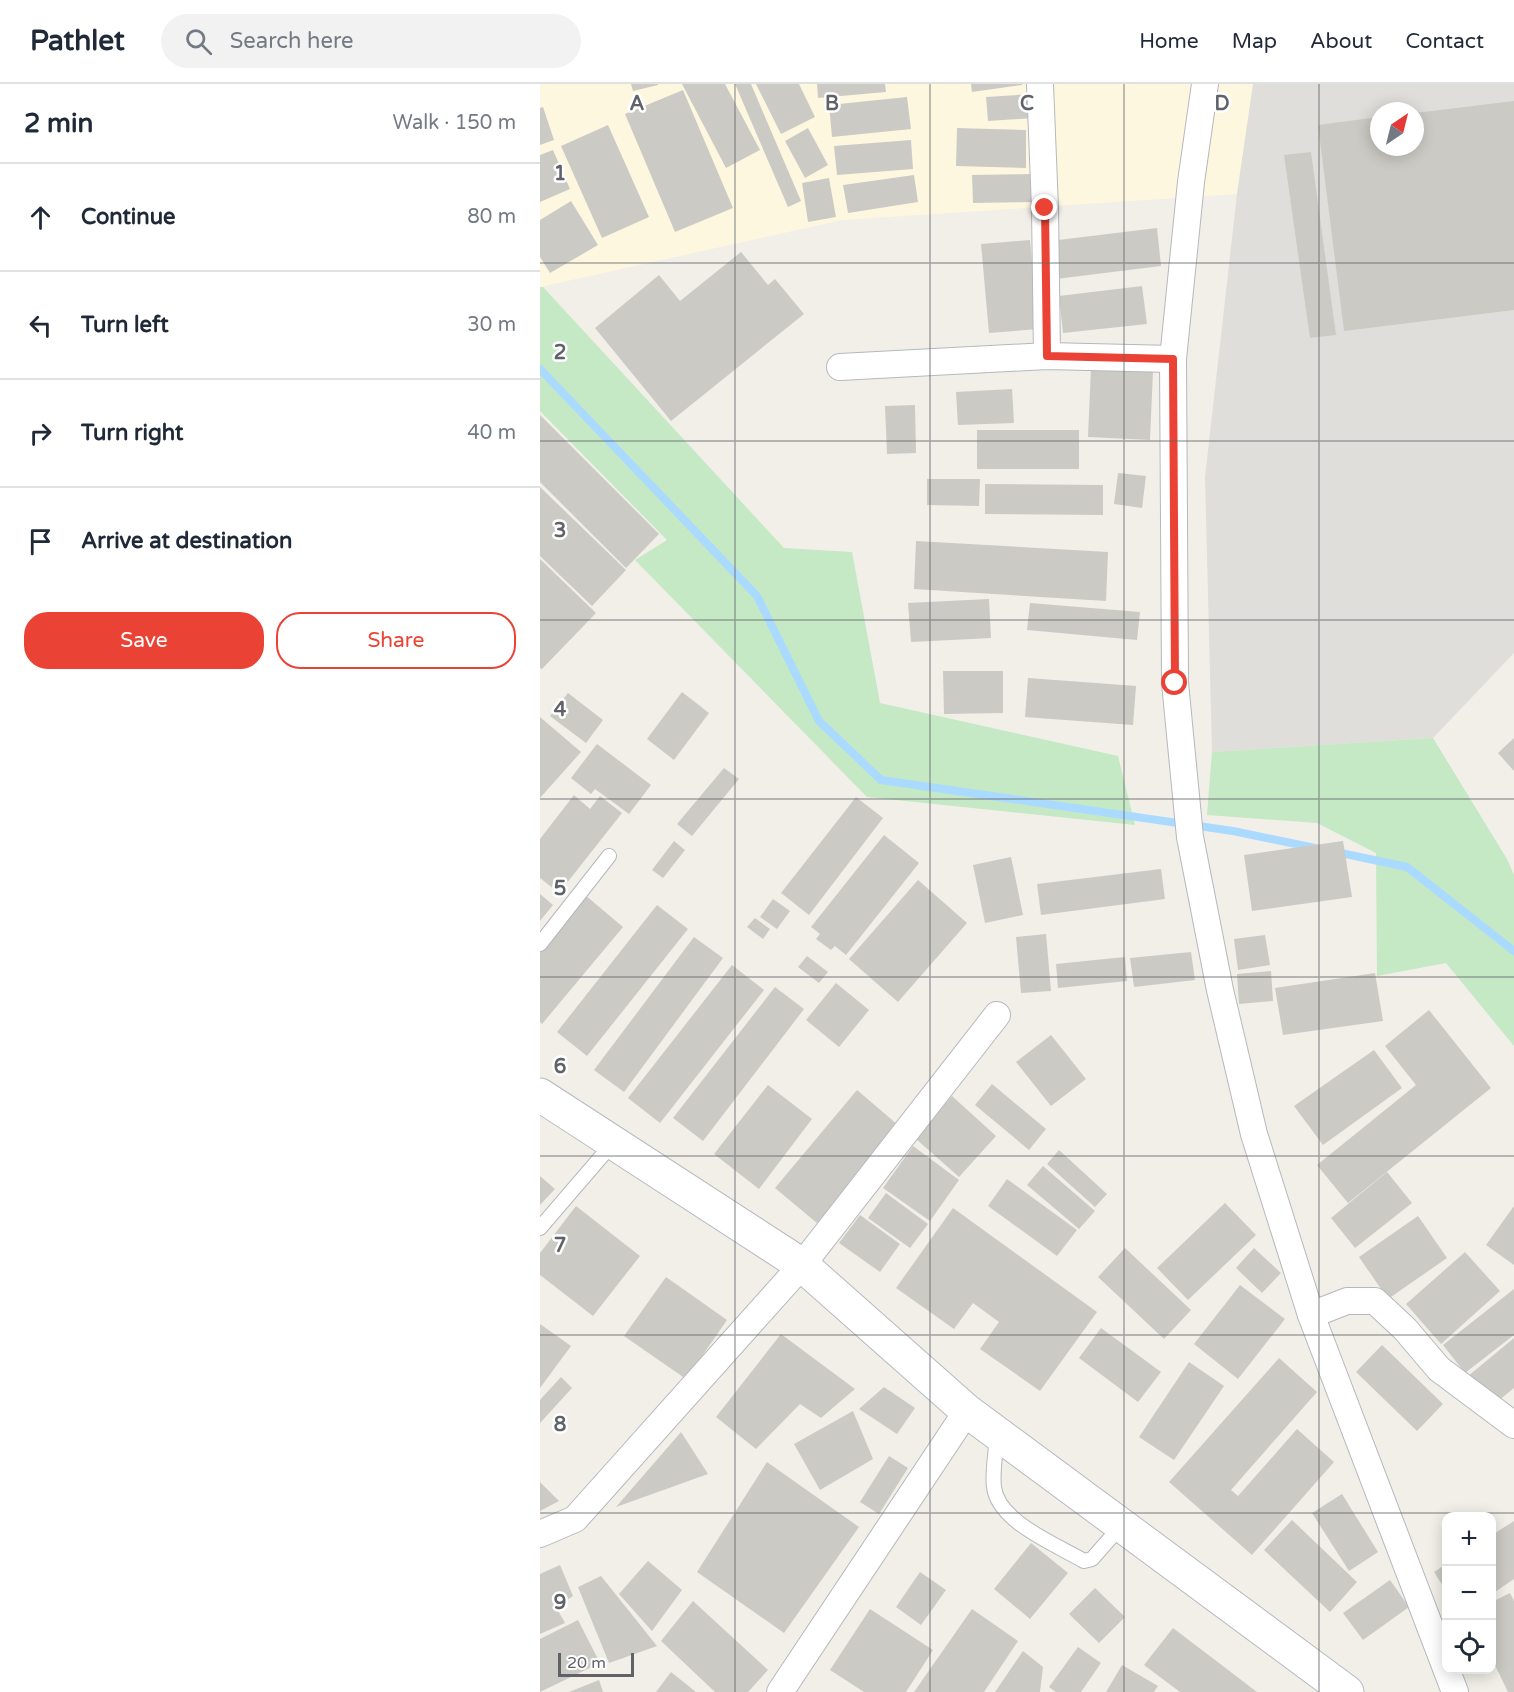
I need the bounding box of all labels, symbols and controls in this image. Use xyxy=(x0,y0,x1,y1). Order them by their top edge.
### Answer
search box xyxy=(161,14,581,68)
text: Pathlet xyxy=(30,24,125,58)
icon: search xyxy=(182,25,215,58)
text: Search here xyxy=(230,28,353,54)
text: Home xyxy=(1139,29,1199,54)
text: Map xyxy=(1232,29,1277,54)
text: About xyxy=(1310,29,1372,54)
text: Contact xyxy=(1405,29,1484,54)
text: A xyxy=(630,92,645,116)
text: B xyxy=(825,92,839,116)
text: C xyxy=(1020,92,1034,116)
text: D xyxy=(1214,92,1230,116)
north arrow xyxy=(1370,102,1424,156)
text: 2 min xyxy=(24,108,93,139)
text: Walk · 150 m xyxy=(393,111,516,135)
text: 1 xyxy=(554,162,566,186)
route end xyxy=(1031,194,1057,220)
icon: ahead xyxy=(24,201,57,234)
text: Continue xyxy=(81,204,176,230)
text: 80 m xyxy=(467,205,516,229)
icon: left xyxy=(24,309,57,342)
text: Turn left xyxy=(81,312,169,338)
text: 30 m xyxy=(467,313,516,337)
text: 2 xyxy=(554,341,566,365)
icon: right xyxy=(24,417,57,450)
text: Turn right xyxy=(81,420,183,446)
text: 40 m xyxy=(467,421,516,445)
text: 3 xyxy=(554,519,566,543)
icon: arrive xyxy=(24,525,57,558)
text: Arrive at destination xyxy=(81,528,292,554)
button: Save xyxy=(24,612,264,669)
button: Share xyxy=(276,612,516,669)
route start xyxy=(1161,669,1187,695)
text: 4 xyxy=(554,698,567,722)
text: 5 xyxy=(554,877,566,901)
text: 6 xyxy=(554,1055,566,1079)
text: 7 xyxy=(554,1234,566,1258)
text: 8 xyxy=(554,1413,566,1437)
map controls xyxy=(1442,1512,1496,1674)
button: + xyxy=(1442,1512,1496,1566)
button: − xyxy=(1442,1566,1496,1620)
text: 9 xyxy=(554,1591,566,1615)
button: locate xyxy=(1442,1620,1496,1674)
scale bar xyxy=(558,1650,634,1678)
text: 20 m xyxy=(567,1653,606,1673)

